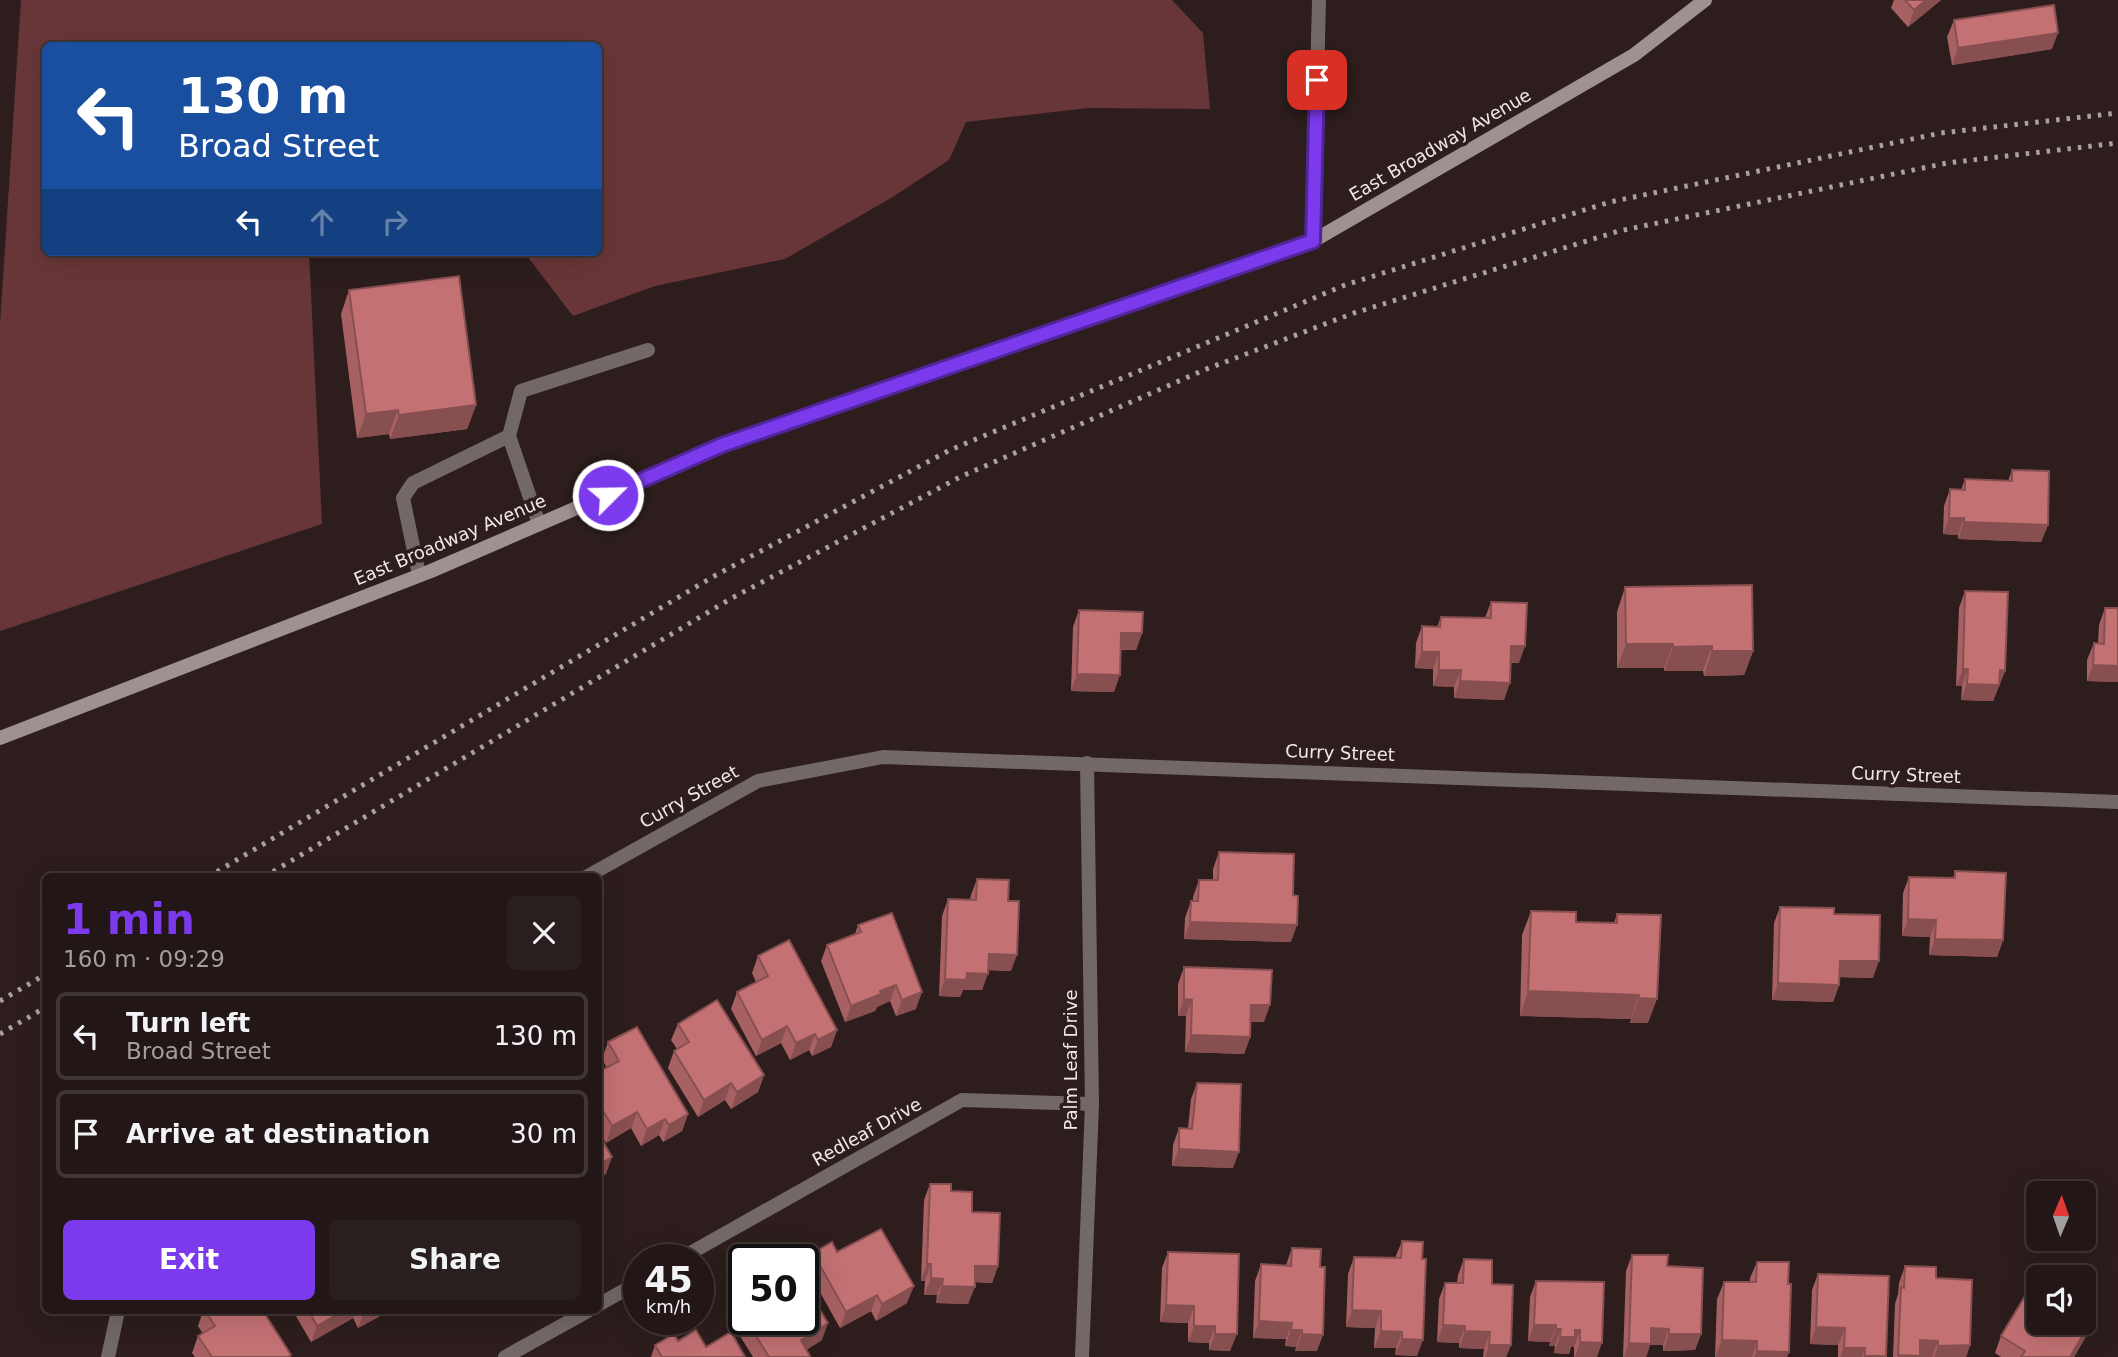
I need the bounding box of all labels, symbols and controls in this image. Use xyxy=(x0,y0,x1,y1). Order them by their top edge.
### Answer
pin xyxy=(1287,50,1347,110)
icon: arrive xyxy=(1298,61,1336,99)
text: 130 m xyxy=(178,68,348,125)
icon: left xyxy=(63,70,154,161)
street label: East Broadway Avenue xyxy=(1345,84,1534,205)
text: Broad Street xyxy=(178,127,379,165)
icon: left xyxy=(230,203,268,241)
icon: ahead xyxy=(303,203,341,241)
icon: right xyxy=(376,203,414,241)
position arrow xyxy=(571,458,645,532)
street label: East Broadway Avenue xyxy=(351,490,549,590)
street label: Curry Street xyxy=(1285,740,1395,765)
street label: Curry Street xyxy=(636,761,742,832)
street label: Curry Street xyxy=(1851,762,1961,787)
text: 1 min xyxy=(63,895,195,944)
button: close xyxy=(507,896,581,970)
text: 160 m · 09:29 xyxy=(63,946,225,972)
street label: Palm Leaf Drive xyxy=(1060,989,1081,1131)
text: Turn left xyxy=(126,1008,250,1038)
icon: left xyxy=(67,1017,105,1055)
text: 130 m xyxy=(494,1021,577,1051)
text: Broad Street xyxy=(126,1038,271,1064)
street label: Redleaf Drive xyxy=(809,1093,925,1170)
icon: arrive xyxy=(67,1115,105,1153)
text: Arrive at destination xyxy=(126,1119,430,1149)
text: 30 m xyxy=(510,1119,577,1149)
north arrow xyxy=(2026,1181,2096,1251)
map controls xyxy=(2026,1181,2096,1335)
button: Exit xyxy=(63,1220,315,1300)
button: Share xyxy=(329,1220,581,1300)
speed limit sign: 50 xyxy=(728,1244,819,1335)
text: 45 xyxy=(644,1260,693,1300)
button: sound xyxy=(2026,1265,2096,1335)
text: km/h xyxy=(646,1296,691,1317)

